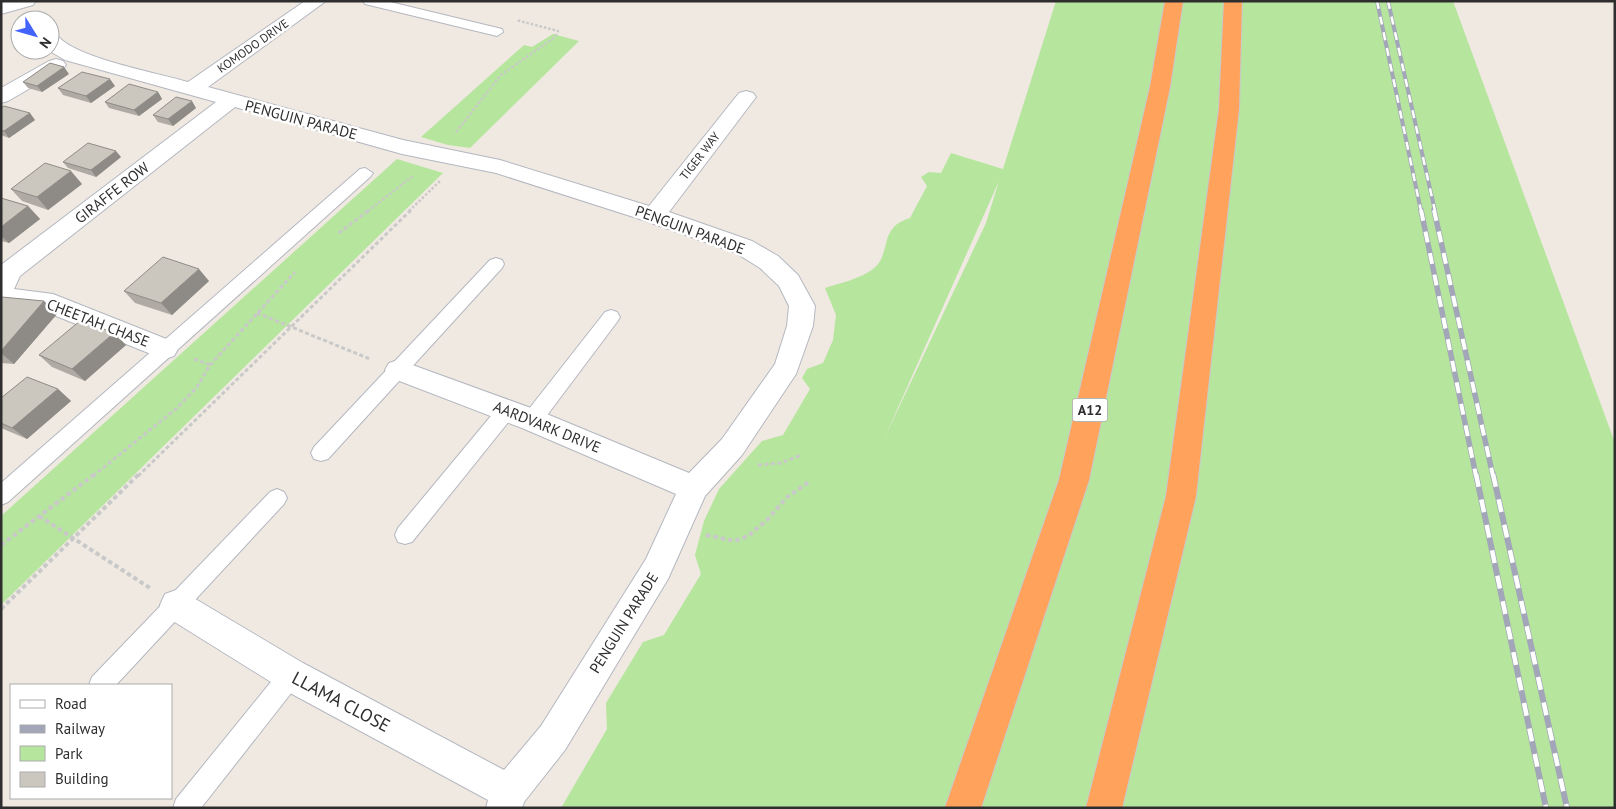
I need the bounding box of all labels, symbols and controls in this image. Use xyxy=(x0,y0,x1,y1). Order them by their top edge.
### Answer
north arrow xyxy=(10,10,60,60)
street label: KOMODO DRIVE xyxy=(214,15,291,76)
text: N xyxy=(35,34,55,52)
street label: PENGUIN PARADE xyxy=(243,95,359,144)
street label: TIGER WAY xyxy=(676,129,723,183)
street label: GIRAFFE ROW xyxy=(71,157,153,228)
street label: PENGUIN PARADE xyxy=(633,201,748,258)
street label: CHEETAH CHASE xyxy=(44,294,152,351)
street label: AARDVARK DRIVE xyxy=(491,396,604,457)
road number: A12 xyxy=(1072,398,1108,422)
street label: PENGUIN PARADE xyxy=(585,569,662,677)
street label: LLAMA CLOSE xyxy=(288,666,394,737)
legend xyxy=(10,684,172,799)
text: Road xyxy=(55,694,87,713)
text: Railway xyxy=(55,719,105,738)
text: Park xyxy=(55,744,83,763)
text: Building xyxy=(55,769,109,788)

